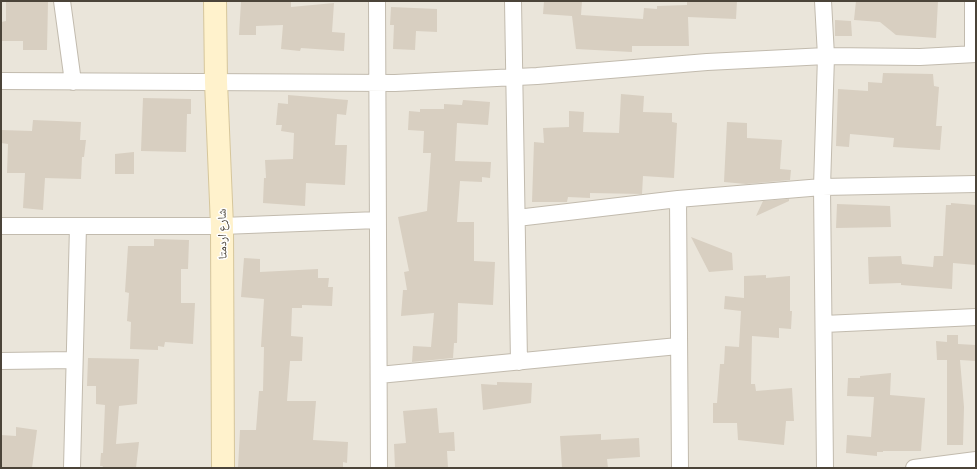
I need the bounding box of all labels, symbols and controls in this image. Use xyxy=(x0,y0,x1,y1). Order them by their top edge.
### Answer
street label: شارع اردمتا xyxy=(214,209,230,259)

